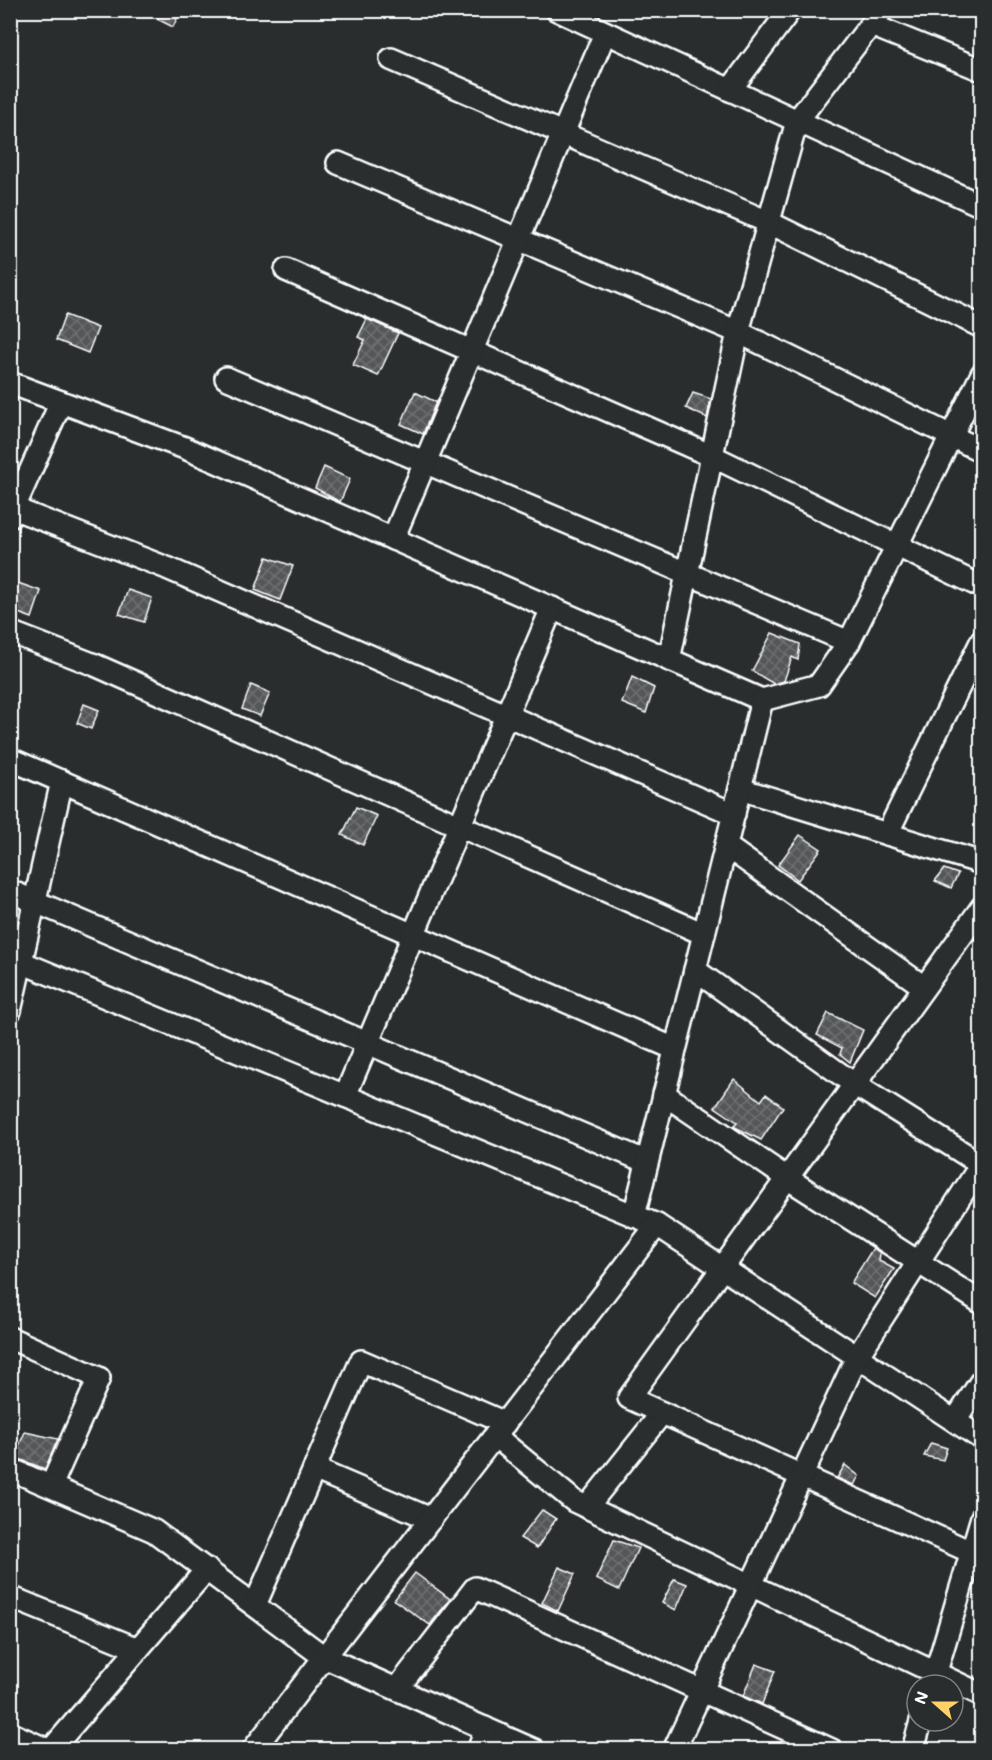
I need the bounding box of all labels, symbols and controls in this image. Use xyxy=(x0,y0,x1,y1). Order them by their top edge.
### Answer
north arrow xyxy=(905,1673,965,1733)
text: N xyxy=(909,1688,933,1707)

